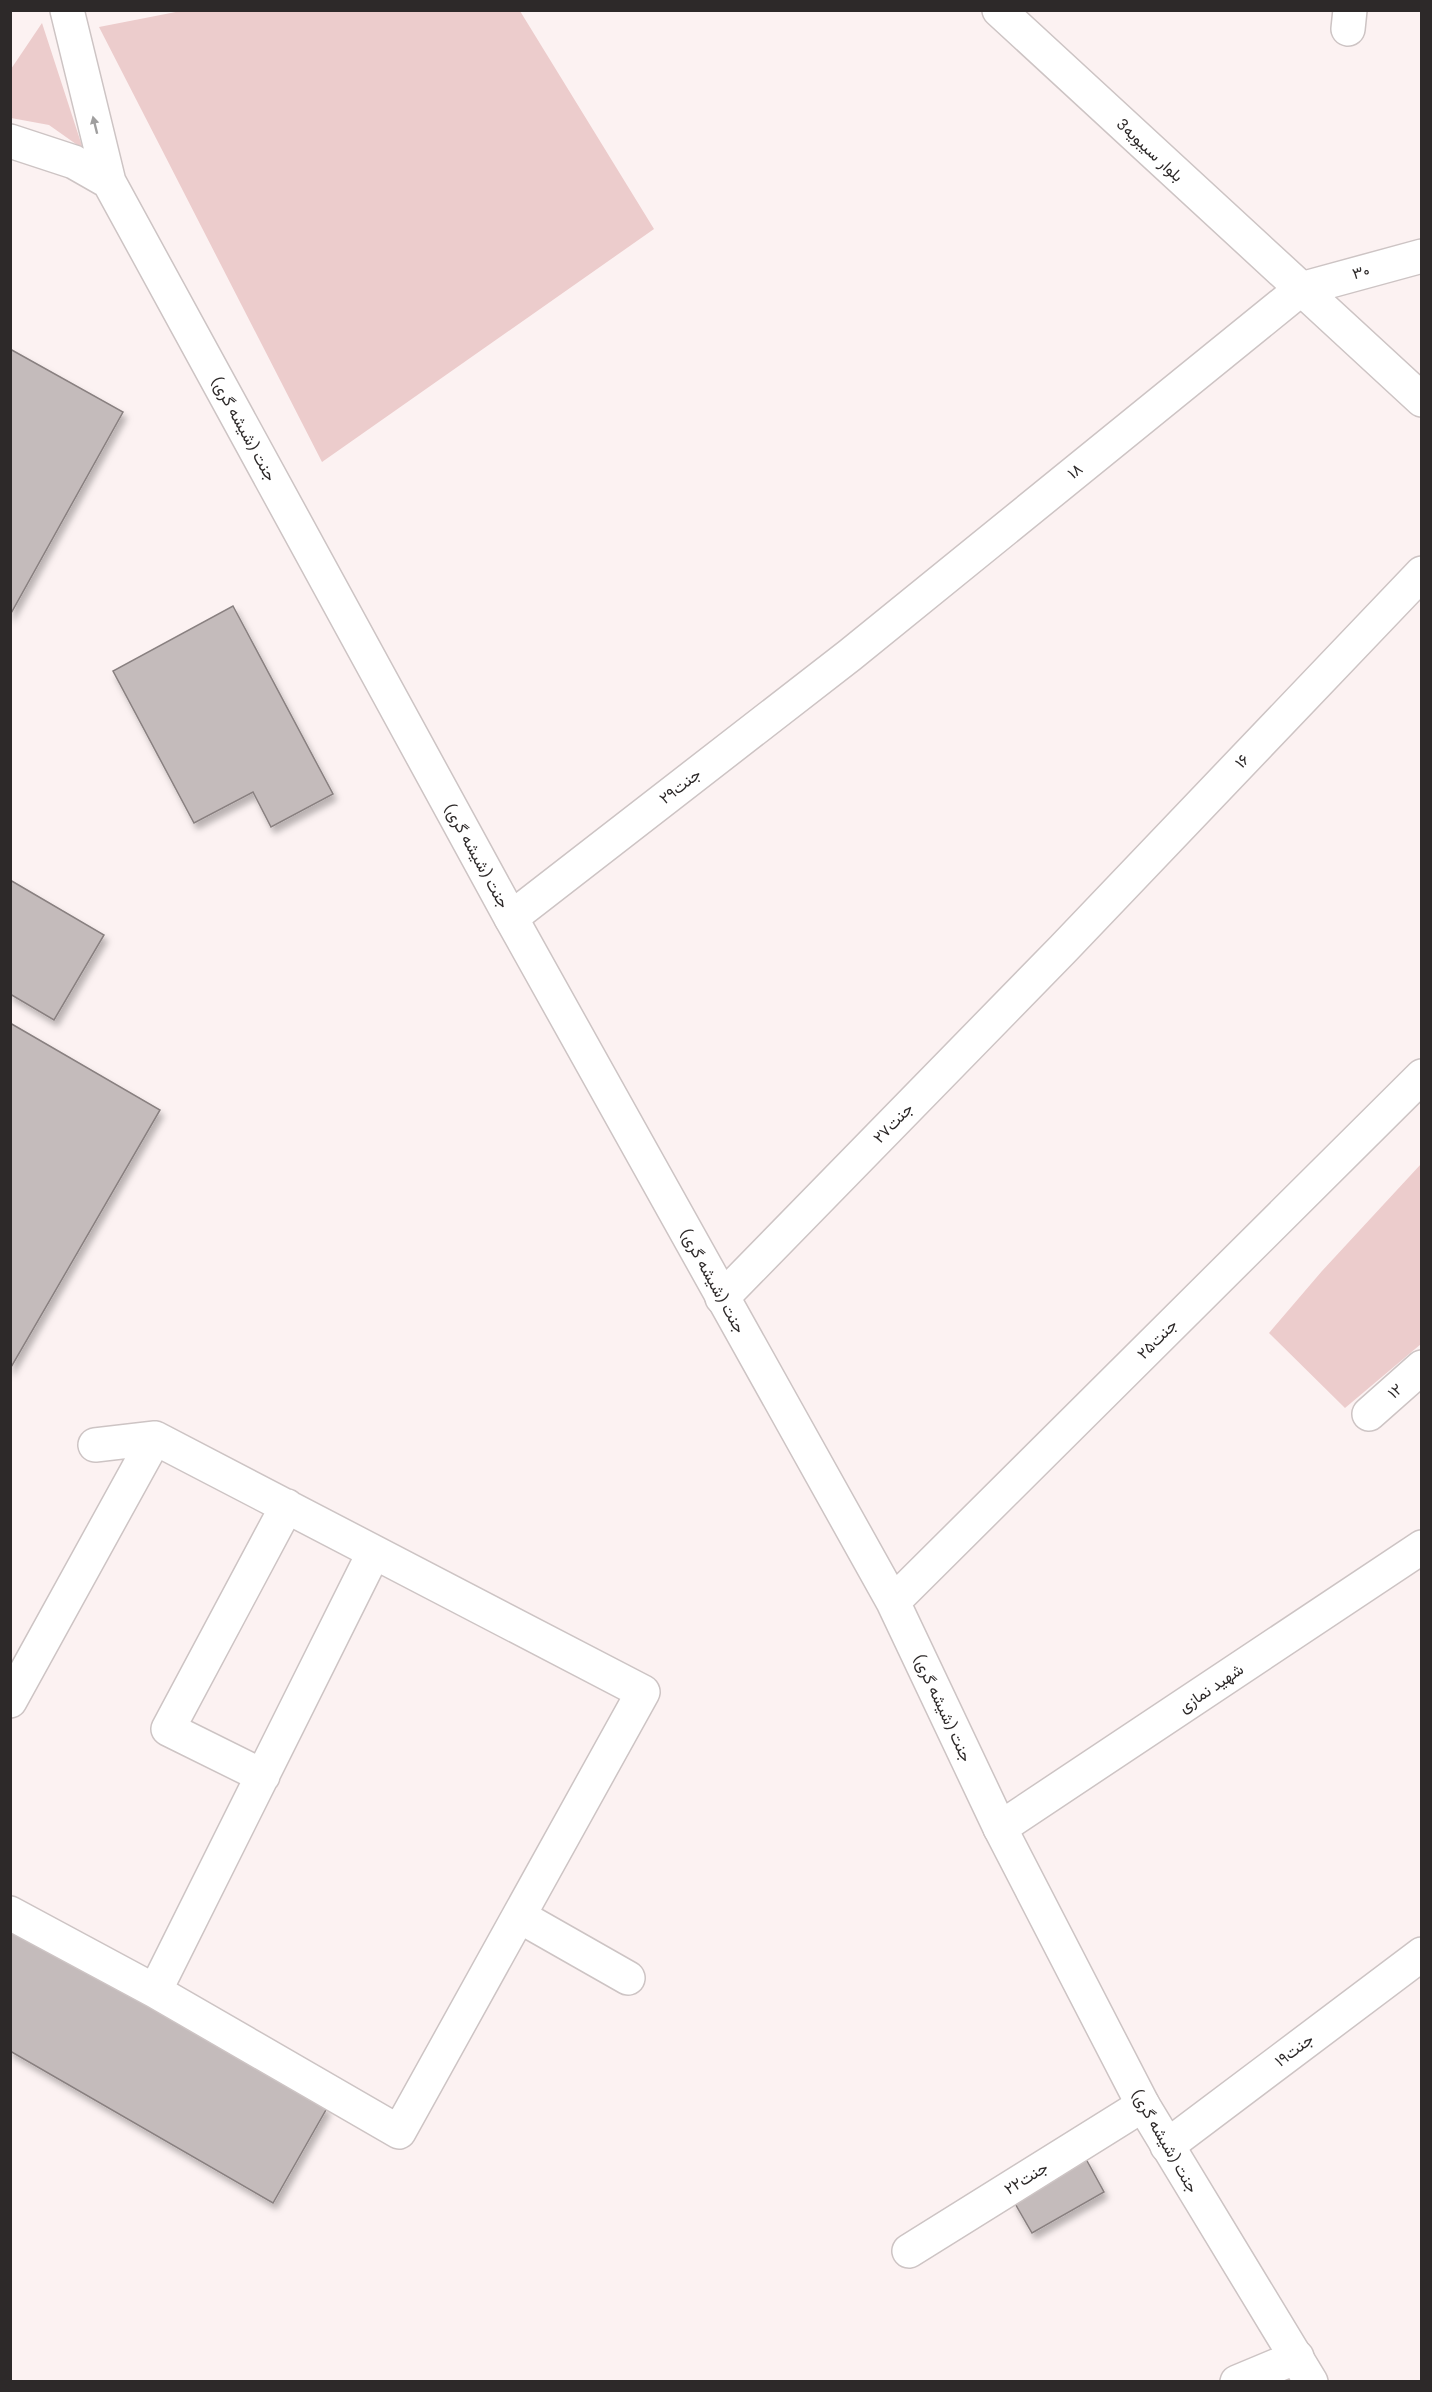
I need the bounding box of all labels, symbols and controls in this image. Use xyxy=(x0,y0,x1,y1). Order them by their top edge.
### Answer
street label: 3بلوار سیبویه xyxy=(1112,114,1188,186)
one-way arrow xyxy=(90,115,99,134)
street label: ۳۰ xyxy=(1350,260,1372,284)
street label: جنت (شیشه گری) xyxy=(207,373,281,485)
street label: ۱۸ xyxy=(1063,458,1087,484)
street label: ۱۶ xyxy=(1230,749,1254,773)
street label: جنت۲۹ xyxy=(655,763,705,809)
street label: جنت (شیشه گری) xyxy=(440,800,514,912)
street label: جنت۲۷ xyxy=(869,1098,918,1148)
street label: جنت (شیشه گری) xyxy=(676,1225,750,1337)
street label: جنت۲۵ xyxy=(1132,1314,1182,1364)
street label: ۱۲ xyxy=(1383,1379,1407,1403)
street label: جنت (شیشه گری) xyxy=(909,1651,977,1765)
street label: شهید نمازی xyxy=(1175,1659,1247,1717)
street label: جنت۱۹ xyxy=(1270,2028,1318,2071)
street label: جنت (شیشه گری) xyxy=(1127,2085,1203,2197)
street label: جنت۲۲ xyxy=(1000,2156,1052,2200)

